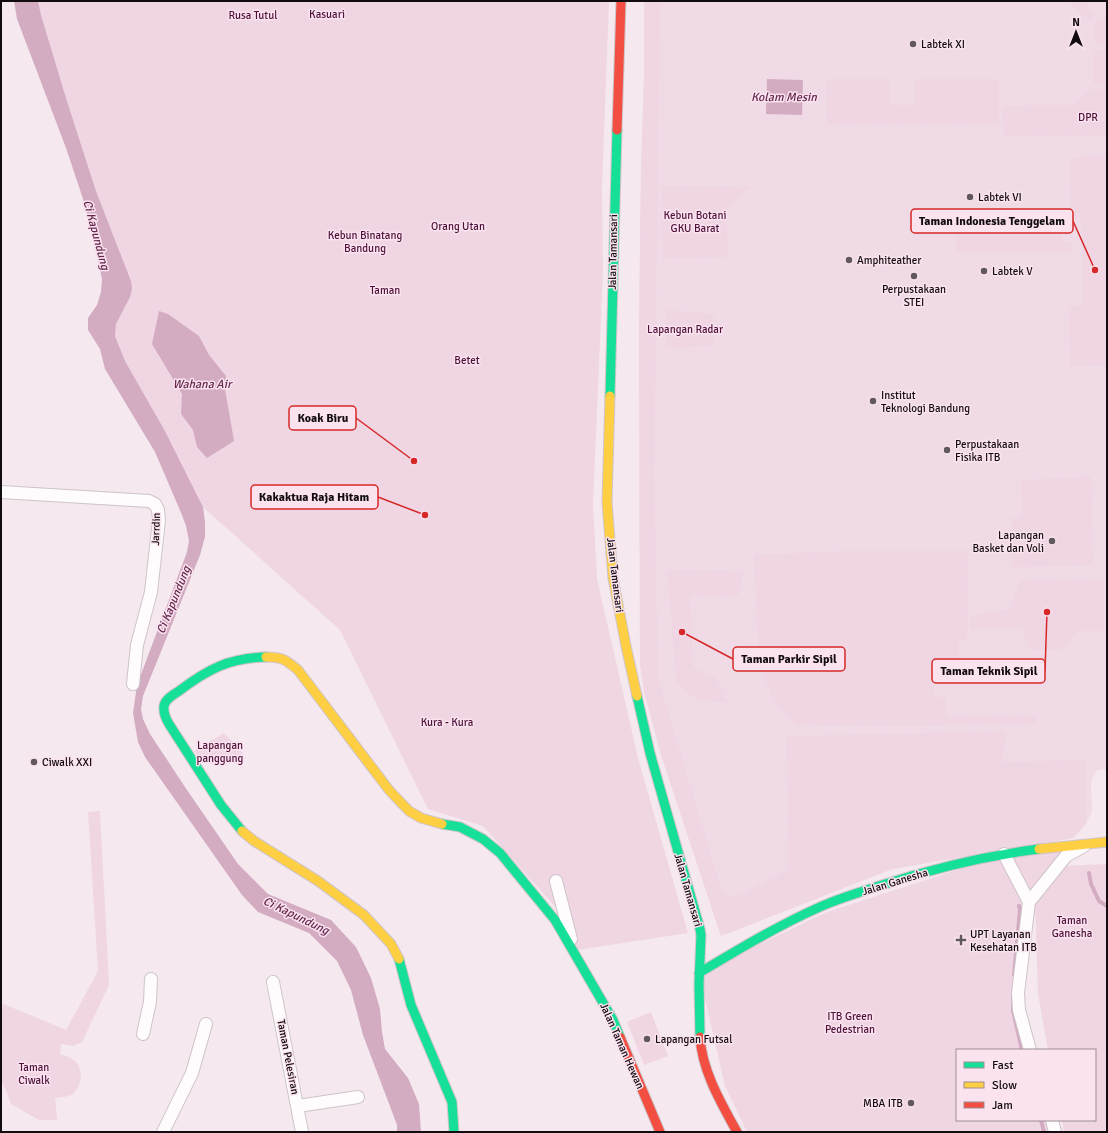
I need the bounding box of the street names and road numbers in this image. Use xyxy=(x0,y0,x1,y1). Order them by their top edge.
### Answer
street label: Jalan Tamansari xyxy=(606,214,620,290)
street label: Jarrdin xyxy=(149,512,163,546)
street label: Jalan Tamansari xyxy=(604,537,626,613)
street label: Jalan Tamansari xyxy=(671,852,705,928)
street label: Jalan Ganesha xyxy=(861,866,930,898)
street label: Jalan Taman Hewan xyxy=(597,1001,647,1091)
street label: Taman Pelesiran xyxy=(274,1018,302,1096)

